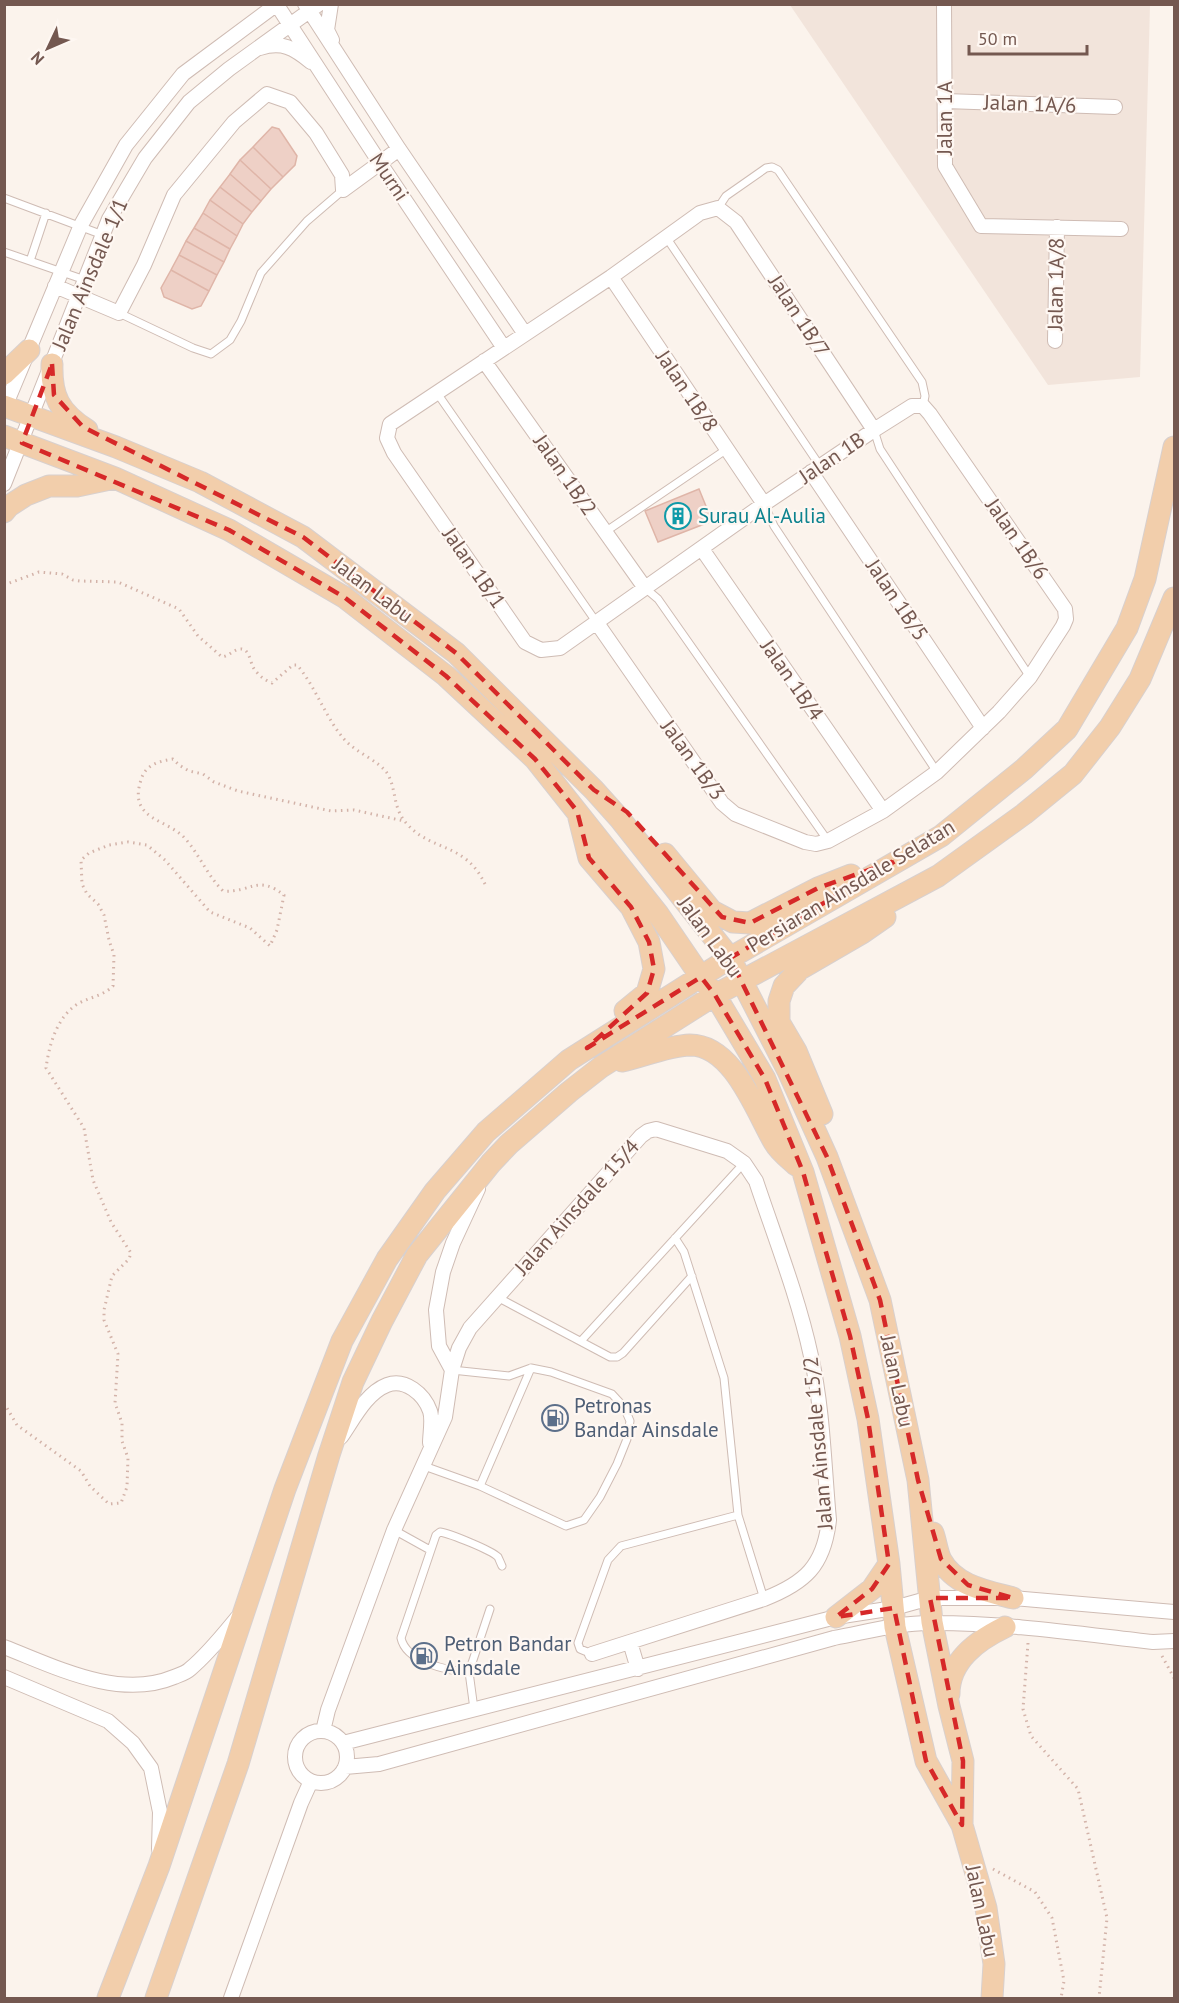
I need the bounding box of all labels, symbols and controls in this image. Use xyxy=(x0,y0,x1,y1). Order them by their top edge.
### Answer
north arrow xyxy=(18,18,78,78)
scale bar xyxy=(969,18,1088,56)
text: 50 m xyxy=(978,27,1017,50)
text: N xyxy=(26,48,48,69)
street label: Jalan 1A xyxy=(931,80,958,156)
street label: Jalan 1A/6 xyxy=(982,88,1077,119)
street label: Murni xyxy=(364,148,415,206)
street label: Jalan Ainsdale 1/1 xyxy=(45,194,134,355)
street label: Jalan 1A/8 xyxy=(1041,237,1070,332)
street label: Jalan 1B/7 xyxy=(762,269,836,362)
street label: Jalan 1B/8 xyxy=(650,344,725,437)
street label: Jalan 1B xyxy=(793,426,870,490)
street label: Jalan 1B/2 xyxy=(527,428,603,520)
street label: Jalan 1B/6 xyxy=(979,492,1055,584)
building icon: Surau Al-Aulia xyxy=(663,501,693,531)
place label: Surau Al-Aulia xyxy=(698,502,826,529)
street label: Jalan 1B/1 xyxy=(436,521,512,613)
street label: Jalan Labu xyxy=(327,550,419,629)
street label: Jalan 1B/5 xyxy=(860,553,935,646)
street label: Jalan 1B/4 xyxy=(754,633,830,725)
street label: Jalan 1B/3 xyxy=(655,713,732,805)
street label: Persiaran Ainsdale Selatan xyxy=(742,813,959,958)
street label: Jalan Labu xyxy=(671,890,749,983)
street label: Jalan Ainsdale 15/4 xyxy=(508,1133,645,1281)
street label: Jalan Labu xyxy=(874,1331,920,1430)
street label: Jalan Ainsdale 15/2 xyxy=(796,1355,839,1532)
place label: Petronas Bandar Ainsdale xyxy=(574,1392,719,1443)
fuel station icon: Petronas Bandar Ainsdale xyxy=(540,1403,570,1433)
place label: Petron Bandar Ainsdale xyxy=(444,1630,571,1681)
fuel station icon: Petron Bandar Ainsdale xyxy=(409,1641,439,1671)
street label: Jalan Labu xyxy=(959,1861,1005,1960)

